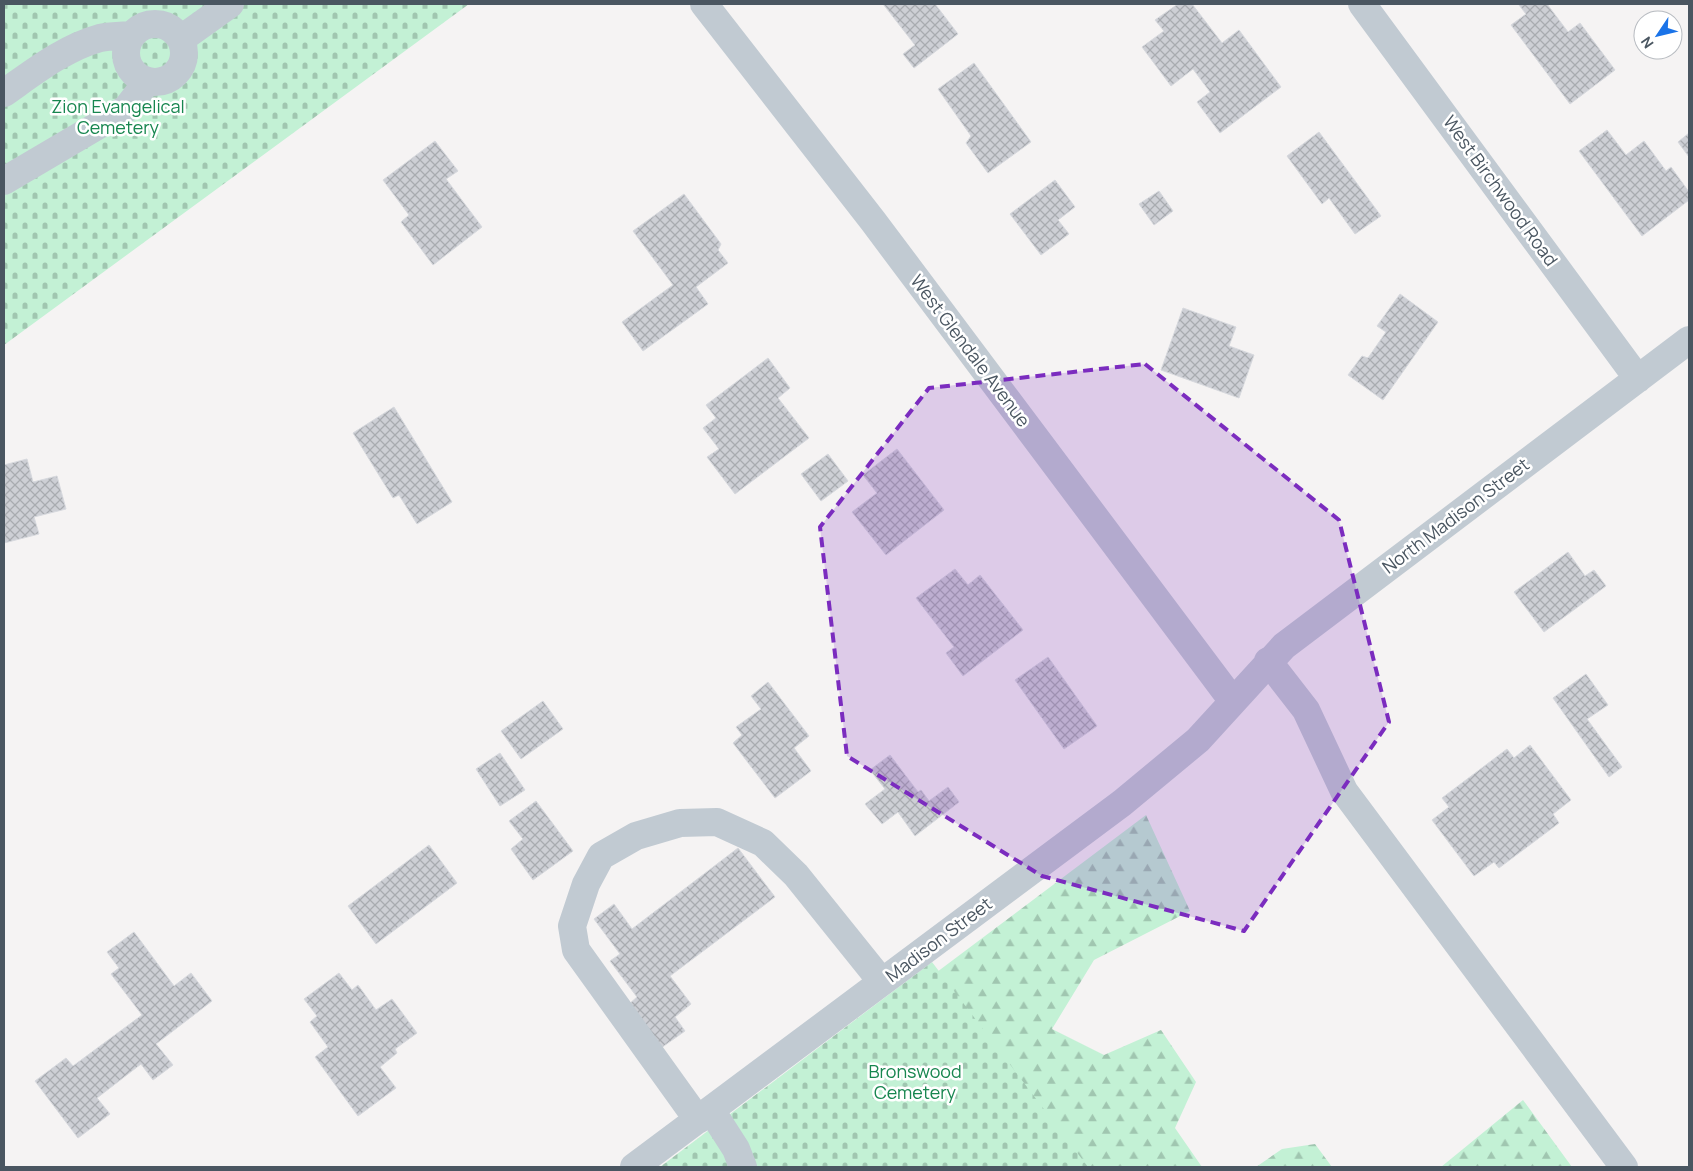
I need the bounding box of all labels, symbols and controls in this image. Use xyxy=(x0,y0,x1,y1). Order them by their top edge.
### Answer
north arrow xyxy=(1633,10,1683,60)
text: N xyxy=(1636,33,1658,52)
park label: Zion Evangelical Cemetery xyxy=(51,94,185,139)
street label: West Birchwood Road xyxy=(1438,110,1564,270)
street label: West Glendale Avenue xyxy=(906,269,1036,431)
street label: North Madison Street xyxy=(1377,452,1534,578)
street label: Madison Street xyxy=(880,891,996,987)
park label: Bronswood Cemetery xyxy=(868,1059,962,1104)

